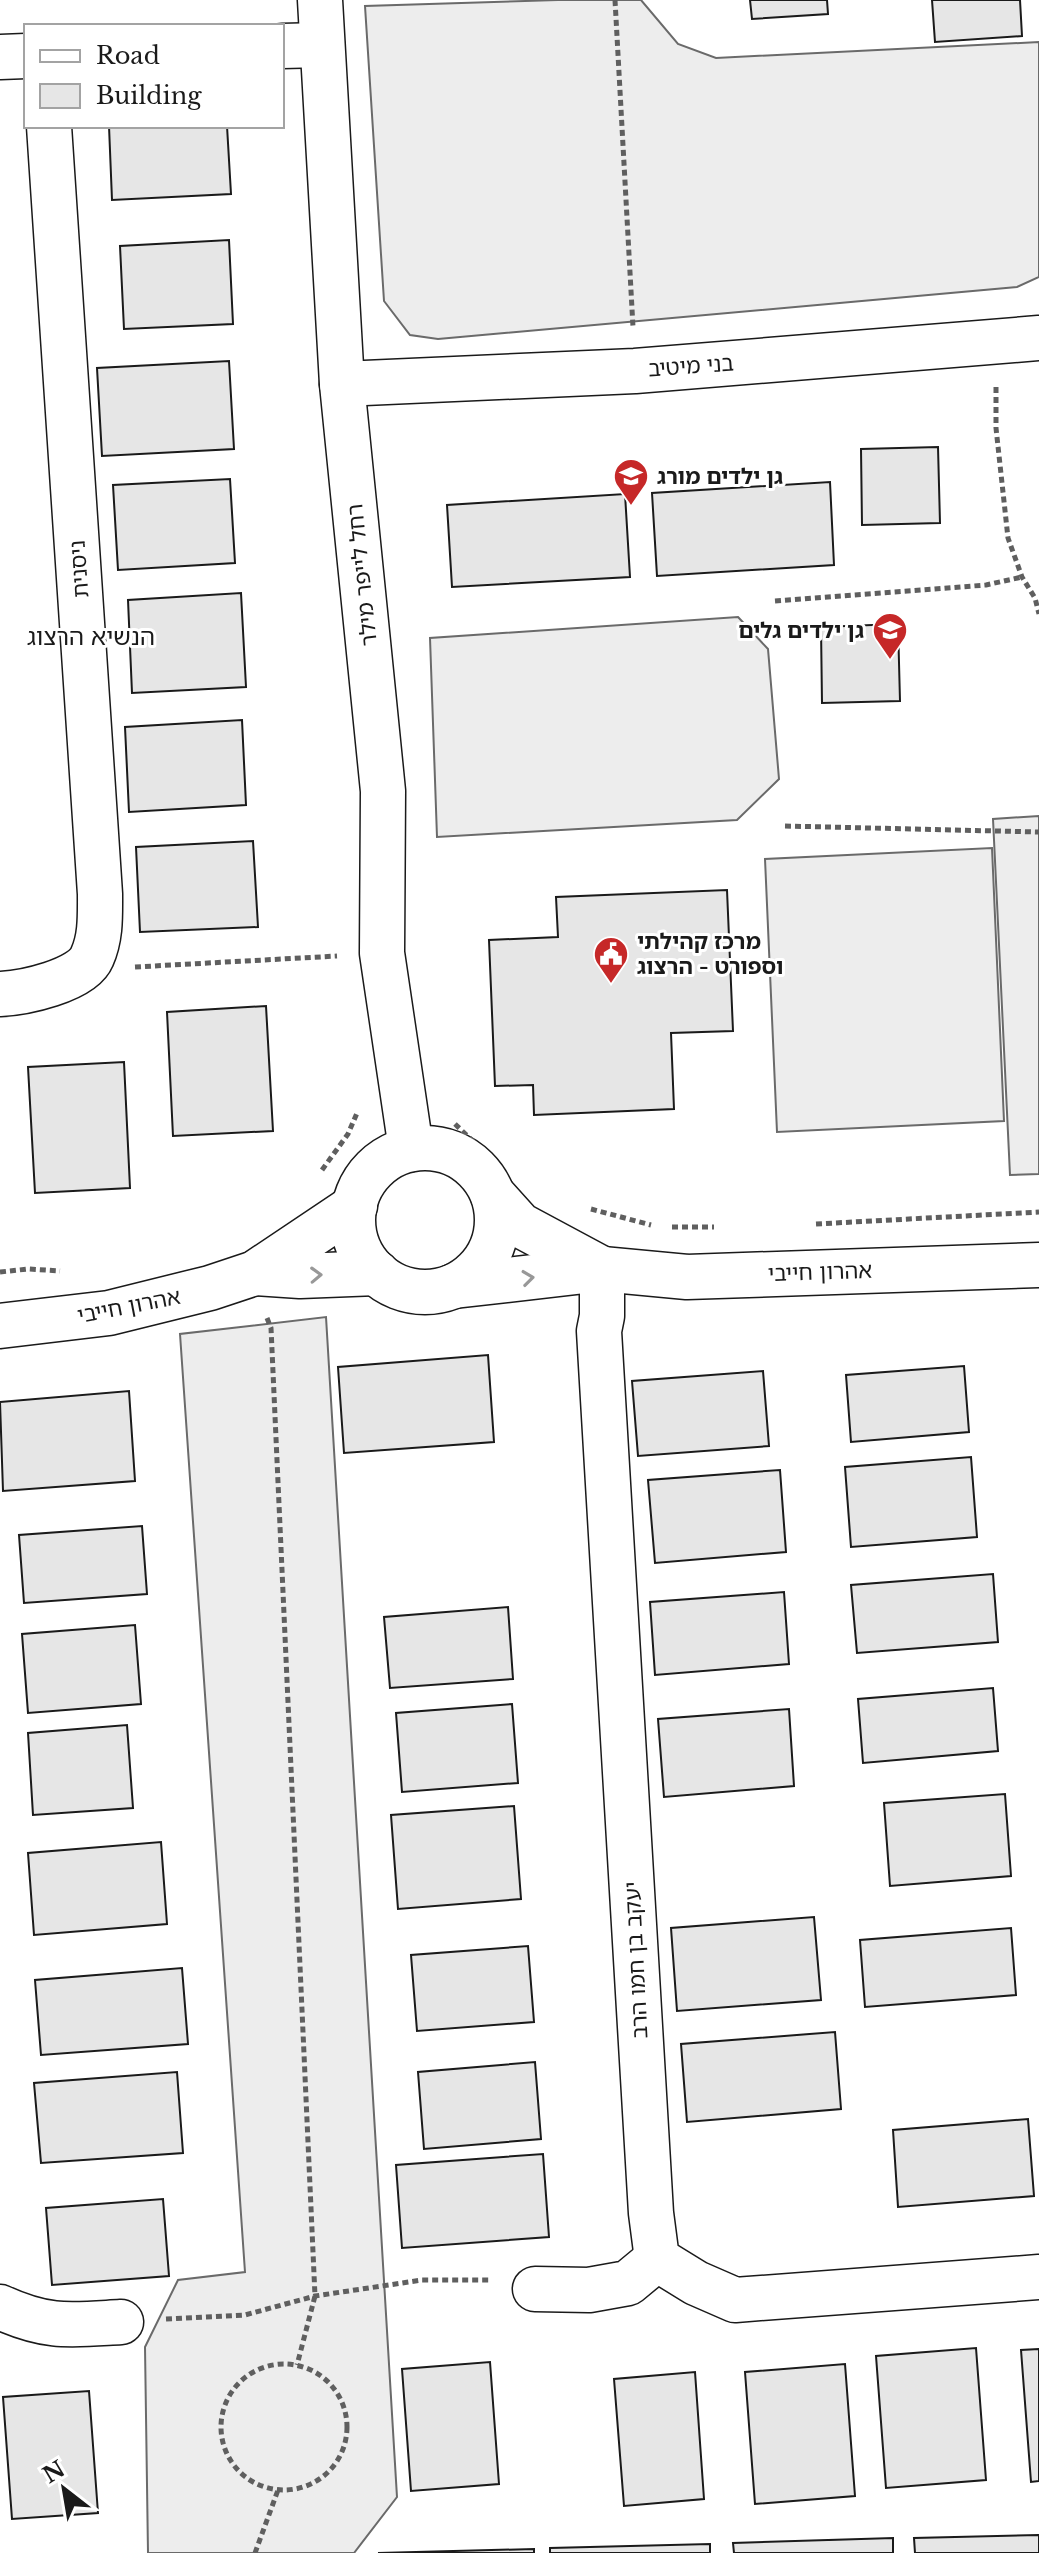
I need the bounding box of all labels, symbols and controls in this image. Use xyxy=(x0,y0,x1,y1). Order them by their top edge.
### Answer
legend xyxy=(24,24,284,128)
text: Road xyxy=(96,41,160,70)
text: Building xyxy=(96,81,202,110)
street label: בני מיטיב xyxy=(647,350,735,382)
school or university icon: גן ילדים מורג xyxy=(612,457,650,507)
place label: גן ילדים מורג xyxy=(657,463,783,490)
street label: רחל לייפר מילר xyxy=(341,503,383,647)
street label: ניסנית xyxy=(64,539,94,599)
school or university icon: גן ילדים גלים xyxy=(871,611,909,661)
place label: גן ילדים גלים xyxy=(738,617,864,644)
district label: הנשיא הרצוג xyxy=(27,622,155,651)
place label: מרכז קהילתי וספורט - הרצוג xyxy=(637,928,783,980)
public building icon: מרכז קהילתי וספורט - הרצוג xyxy=(592,935,630,985)
street label: אהרון חייבי xyxy=(767,1257,873,1287)
one-way arrow xyxy=(310,1267,323,1284)
one-way arrow xyxy=(522,1269,535,1286)
street label: אהרון חייבי xyxy=(75,1283,183,1329)
street label: יעקב בן חמו הרב xyxy=(618,1881,654,2039)
north arrow xyxy=(24,2449,104,2529)
text: N xyxy=(38,2455,70,2489)

